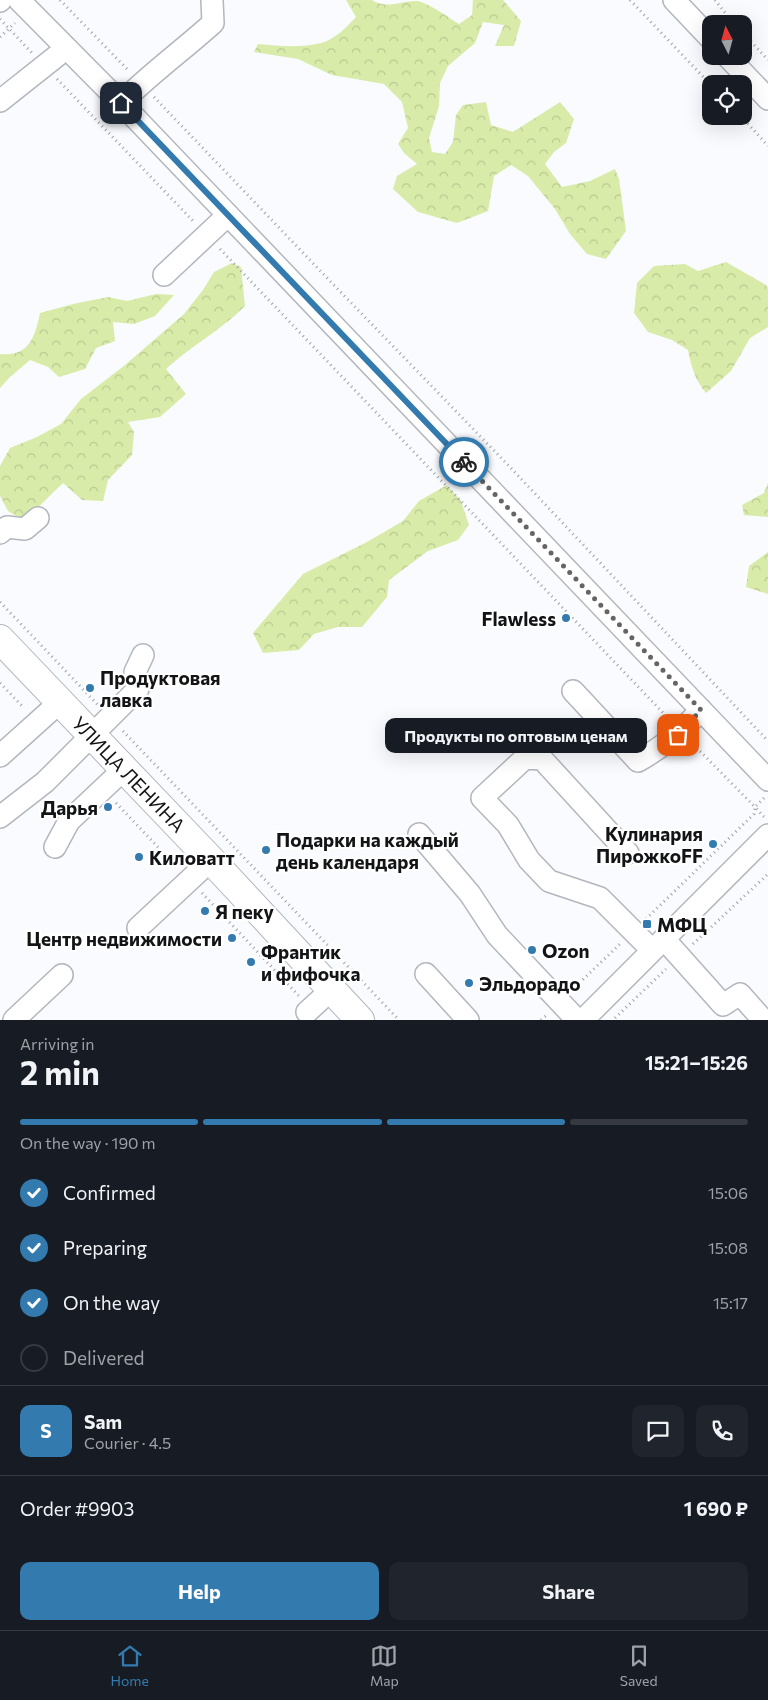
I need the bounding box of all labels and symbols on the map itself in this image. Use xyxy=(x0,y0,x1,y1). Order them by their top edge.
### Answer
north arrow xyxy=(702,15,752,65)
pin xyxy=(100,82,142,124)
courier xyxy=(439,437,489,487)
place label: Flawless xyxy=(481,607,556,630)
marker: Flawless xyxy=(560,612,572,624)
place label: Продуктовая лавка xyxy=(100,666,221,711)
marker: Продуктовая лавка xyxy=(84,682,96,694)
street label: УЛИЦА ЛЕНИНА xyxy=(68,711,190,837)
pin xyxy=(657,714,699,756)
callout: Продукты по оптовым ценам xyxy=(386,718,648,752)
place label: Дарья xyxy=(41,796,98,819)
marker: Дарья xyxy=(102,801,114,813)
place label: Кулинария ПирожкоFF xyxy=(596,822,703,867)
place label: Подарки на каждый день календаря xyxy=(276,828,459,873)
marker: Кулинария ПирожкоFF xyxy=(707,838,719,850)
marker: Подарки на каждый день календаря xyxy=(260,844,272,856)
place label: Киловатт xyxy=(149,846,235,869)
marker: Киловатт xyxy=(133,851,145,863)
place label: Я пеку xyxy=(215,900,275,923)
marker: Я пеку xyxy=(199,905,211,917)
place label: МФЦ xyxy=(657,913,707,936)
marker: МФЦ xyxy=(641,918,653,930)
place label: Центр недвижимости xyxy=(26,927,222,950)
marker: Центр недвижимости xyxy=(226,932,238,944)
place label: Ozon xyxy=(542,939,590,962)
place label: Франтик и фифочка xyxy=(261,940,360,985)
marker: Ozon xyxy=(526,944,538,956)
marker: Франтик и фифочка xyxy=(245,956,257,968)
place label: Эльдорадо xyxy=(479,972,581,995)
marker: Эльдорадо xyxy=(463,977,475,989)

